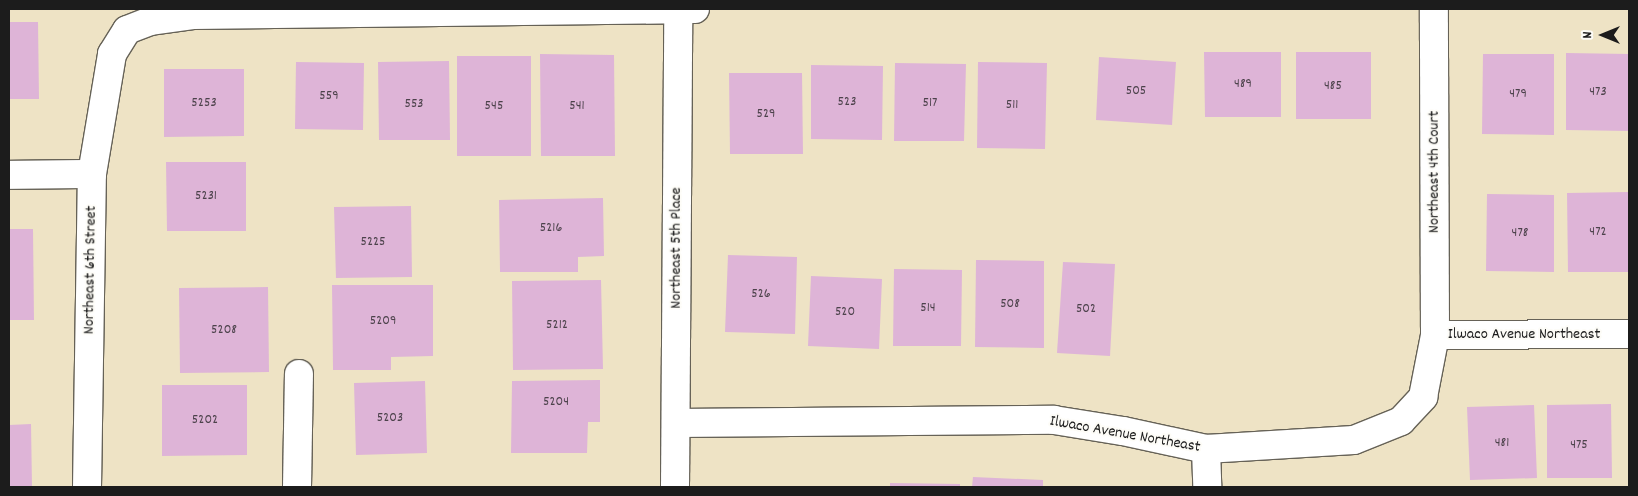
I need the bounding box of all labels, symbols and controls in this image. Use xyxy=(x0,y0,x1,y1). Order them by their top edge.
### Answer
north arrow xyxy=(1578,10,1628,60)
text: N xyxy=(1578,32,1598,38)
house number: 489 xyxy=(1234,76,1252,92)
house number: 485 xyxy=(1324,78,1342,94)
house number: 505 xyxy=(1126,83,1146,99)
house number: 473 xyxy=(1589,84,1607,100)
house number: 479 xyxy=(1509,86,1527,102)
house number: 559 xyxy=(319,88,339,104)
house number: 523 xyxy=(838,94,856,110)
house number: 5253 xyxy=(191,95,217,111)
house number: 517 xyxy=(923,95,937,111)
house number: 553 xyxy=(404,96,424,112)
house number: 511 xyxy=(1006,97,1018,113)
house number: 545 xyxy=(485,98,503,114)
house number: 541 xyxy=(569,98,585,114)
house number: 529 xyxy=(756,106,776,122)
street label: Northeast 4th Court xyxy=(1425,111,1445,233)
street label: Northeast 5th Place xyxy=(667,187,687,309)
house number: 5231 xyxy=(195,188,217,204)
street label: Northeast 6th Street xyxy=(80,206,102,334)
house number: 5216 xyxy=(540,220,562,236)
house number: 472 xyxy=(1589,224,1607,240)
house number: 478 xyxy=(1512,225,1528,241)
house number: 5225 xyxy=(360,234,386,250)
house number: 526 xyxy=(751,286,771,302)
house number: 508 xyxy=(1000,296,1020,312)
house number: 514 xyxy=(920,300,936,316)
house number: 502 xyxy=(1076,301,1096,317)
house number: 520 xyxy=(835,304,855,320)
house number: 5209 xyxy=(370,313,396,329)
house number: 5212 xyxy=(546,317,568,333)
house number: 5208 xyxy=(211,322,237,338)
street label: Ilwaco Avenue Northeast xyxy=(1448,325,1600,345)
house number: 5204 xyxy=(543,394,569,410)
house number: 5203 xyxy=(377,410,403,426)
house number: 5202 xyxy=(192,412,218,428)
street label: Ilwaco Avenue Northeast xyxy=(1048,412,1202,458)
house number: 481 xyxy=(1495,435,1509,451)
house number: 475 xyxy=(1570,437,1588,453)

